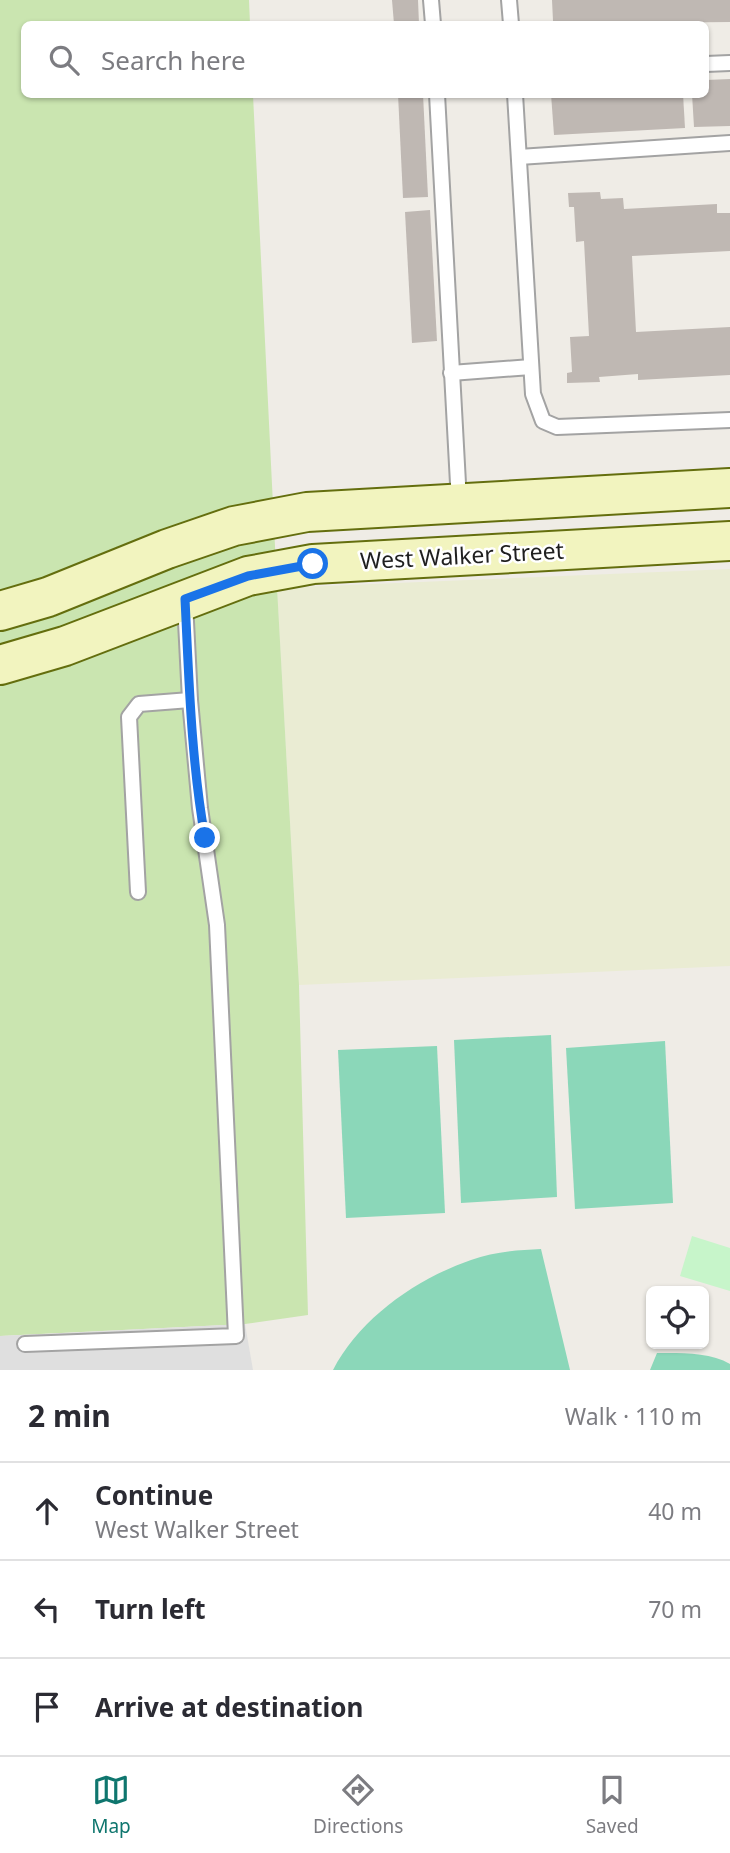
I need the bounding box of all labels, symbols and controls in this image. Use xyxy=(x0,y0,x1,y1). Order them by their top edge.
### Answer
search box xyxy=(21,21,709,98)
icon: search xyxy=(45,41,83,79)
text: Search here xyxy=(101,42,246,78)
street label: West Walker Street xyxy=(359,534,565,576)
route start xyxy=(297,548,328,579)
route end xyxy=(189,822,220,853)
map controls xyxy=(646,1286,709,1349)
button: locate xyxy=(646,1286,709,1349)
text: 2 min xyxy=(28,1395,111,1436)
text: Walk · 110 m xyxy=(565,1400,702,1432)
text: Continue xyxy=(95,1477,213,1513)
icon: ahead xyxy=(28,1492,66,1530)
text: 40 m xyxy=(648,1495,702,1527)
text: West Walker Street xyxy=(95,1513,299,1545)
icon: left xyxy=(28,1590,66,1628)
text: Turn left xyxy=(95,1591,206,1627)
text: 70 m xyxy=(648,1593,702,1625)
icon: arrive xyxy=(28,1688,66,1726)
text: Arrive at destination xyxy=(95,1689,364,1725)
tab: Map xyxy=(91,1771,131,1839)
tab: Directions xyxy=(313,1771,403,1839)
tab: Saved xyxy=(586,1771,639,1839)

